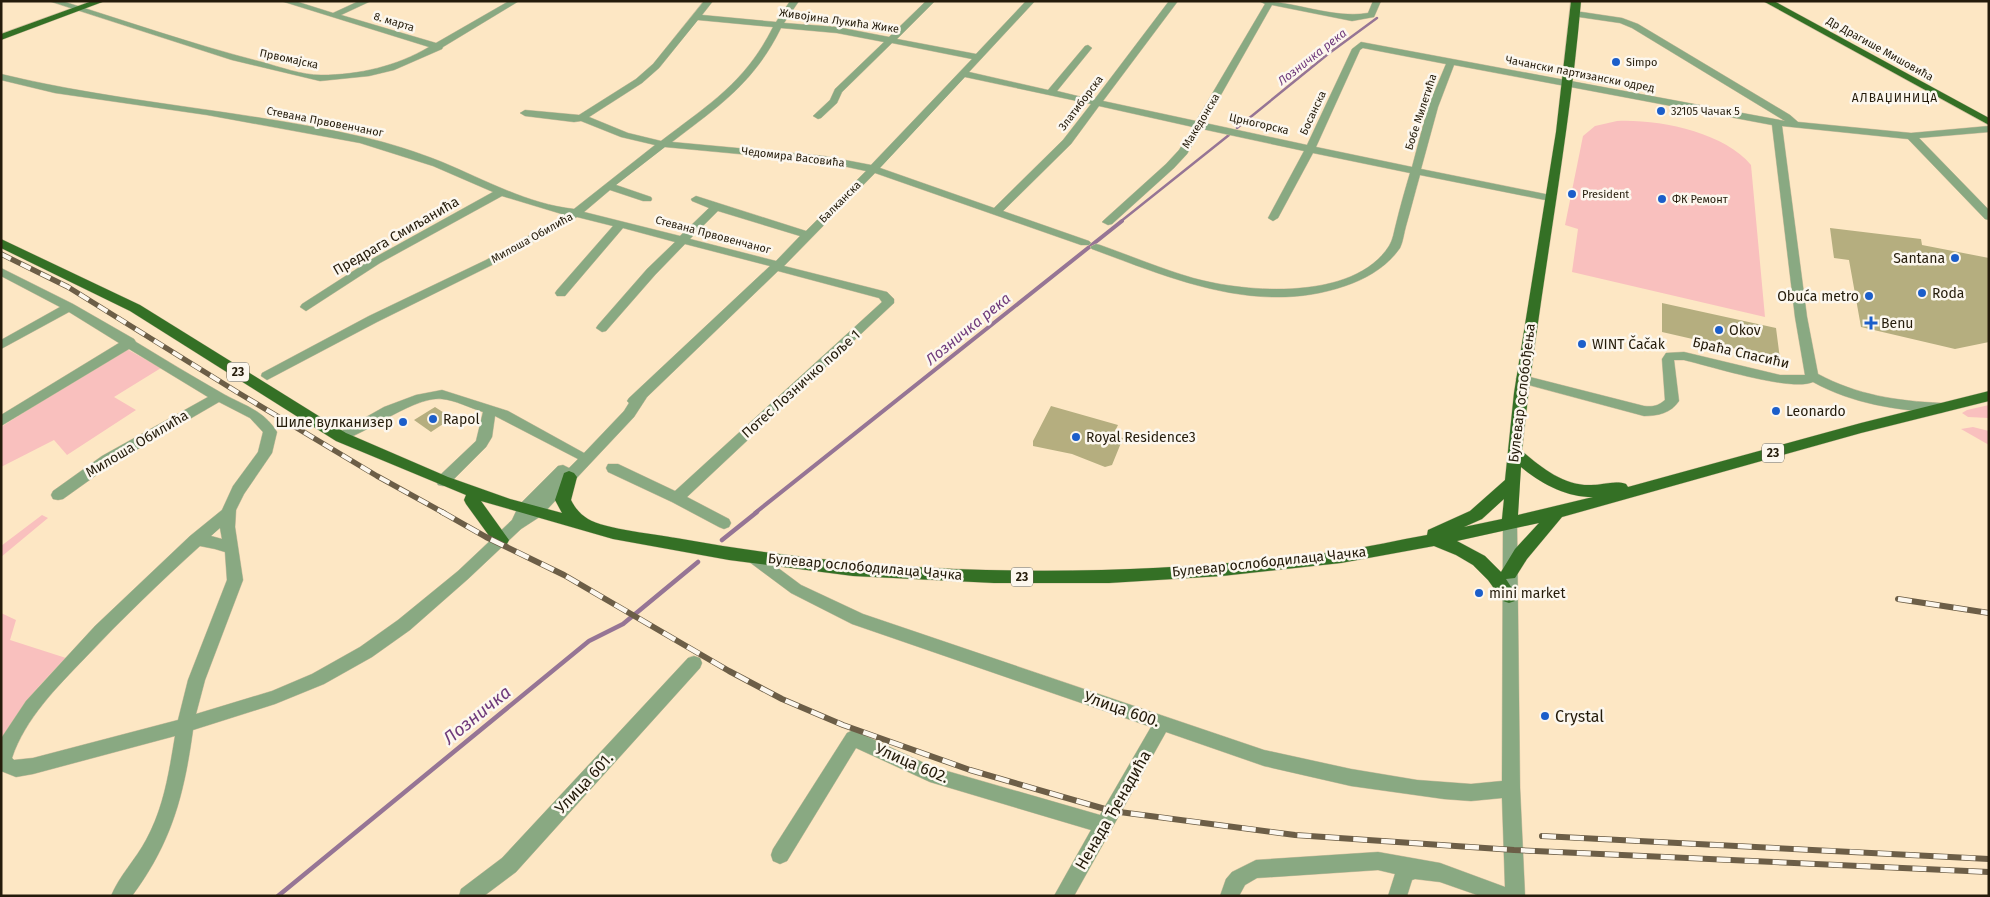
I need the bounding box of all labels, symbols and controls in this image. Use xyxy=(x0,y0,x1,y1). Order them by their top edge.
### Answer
street label: Живојина Лукића Жике xyxy=(778,6,900,36)
street label: 8. марта xyxy=(372,10,416,34)
street label: Др Драгише Мишовића xyxy=(1824,14,1936,84)
water label: Лозничка река xyxy=(1274,26,1349,89)
street label: Првомајска xyxy=(258,46,320,72)
street label: Чачански партизански одред xyxy=(1504,53,1656,95)
marker: Simpo xyxy=(1610,56,1622,68)
place label: Simpo xyxy=(1626,56,1657,69)
street label: Бобе Милетића xyxy=(1403,72,1439,152)
street label: Златиборска xyxy=(1056,73,1106,133)
street label: Босанска xyxy=(1297,89,1329,137)
street label: Македонска xyxy=(1179,91,1223,151)
district label: АЛВАЏИНИЦА xyxy=(1852,91,1938,105)
street label: Стевана Првовенчаног xyxy=(265,104,385,140)
marker: 32105 Чачак 5 xyxy=(1655,105,1667,117)
place label: 32105 Чачак 5 xyxy=(1671,105,1740,118)
street label: Црногорска xyxy=(1228,111,1290,137)
street label: Чедомира Васовића xyxy=(741,144,845,170)
street label: Балканска xyxy=(816,178,864,226)
marker: President xyxy=(1566,188,1578,200)
place label: President xyxy=(1582,188,1629,201)
street label: Предрага Смиљанића xyxy=(330,193,462,279)
marker: ФК Ремонт xyxy=(1656,193,1668,205)
place label: ФК Ремонт xyxy=(1672,193,1728,206)
street label: Милоша Обилића xyxy=(489,210,575,266)
street label: Стевана Првовенчаног xyxy=(654,213,772,257)
place label: Santana xyxy=(1893,250,1945,267)
marker: Santana xyxy=(1949,252,1961,264)
place label: Roda xyxy=(1932,285,1964,302)
marker: Roda xyxy=(1916,287,1928,299)
place label: Obuća metro xyxy=(1777,288,1859,305)
water label: Лозничка река xyxy=(921,289,1014,369)
marker: Obuća metro xyxy=(1863,290,1875,302)
place label: Benu xyxy=(1881,315,1914,332)
marker: Benu xyxy=(1865,317,1877,329)
street label: Булевар ослобођења xyxy=(1505,322,1539,464)
place label: Okov xyxy=(1729,322,1761,339)
marker: Okov xyxy=(1713,324,1725,336)
street label: Потес Лозничко поље 1 xyxy=(738,326,864,442)
street label: Браћа Спасићи xyxy=(1691,334,1791,372)
place label: WINT Čačak xyxy=(1592,335,1666,353)
marker: WINT Čačak xyxy=(1576,338,1588,350)
road number: 23 xyxy=(227,362,249,382)
place label: Leonardo xyxy=(1786,403,1846,420)
marker: Leonardo xyxy=(1770,405,1782,417)
street label: Милоша Обилића xyxy=(83,407,191,481)
place label: Rapol xyxy=(443,411,480,428)
marker: Rapol xyxy=(427,413,439,425)
place label: Шиле вулканизер xyxy=(275,414,393,431)
marker: Шиле вулканизер xyxy=(397,416,409,428)
place label: Royal Residence3 xyxy=(1086,429,1196,446)
marker: Royal Residence3 xyxy=(1070,431,1082,443)
road number: 23 xyxy=(1762,443,1784,462)
street label: Булевар ослободилаца Чачка xyxy=(1171,543,1367,581)
street label: Булевар ослободилаца Чачка xyxy=(767,550,963,584)
road number: 23 xyxy=(1011,568,1033,586)
place label: mini market xyxy=(1489,585,1566,602)
marker: mini market xyxy=(1473,587,1485,599)
water label: Лозничка xyxy=(438,681,515,750)
street label: Улица 600. xyxy=(1081,687,1163,731)
place label: Crystal xyxy=(1555,707,1604,726)
marker: Crystal xyxy=(1539,710,1551,722)
street label: Улица 602. xyxy=(872,739,952,787)
street label: Ненада Ђенадића xyxy=(1071,747,1155,873)
street label: Улица 601. xyxy=(551,748,617,818)

